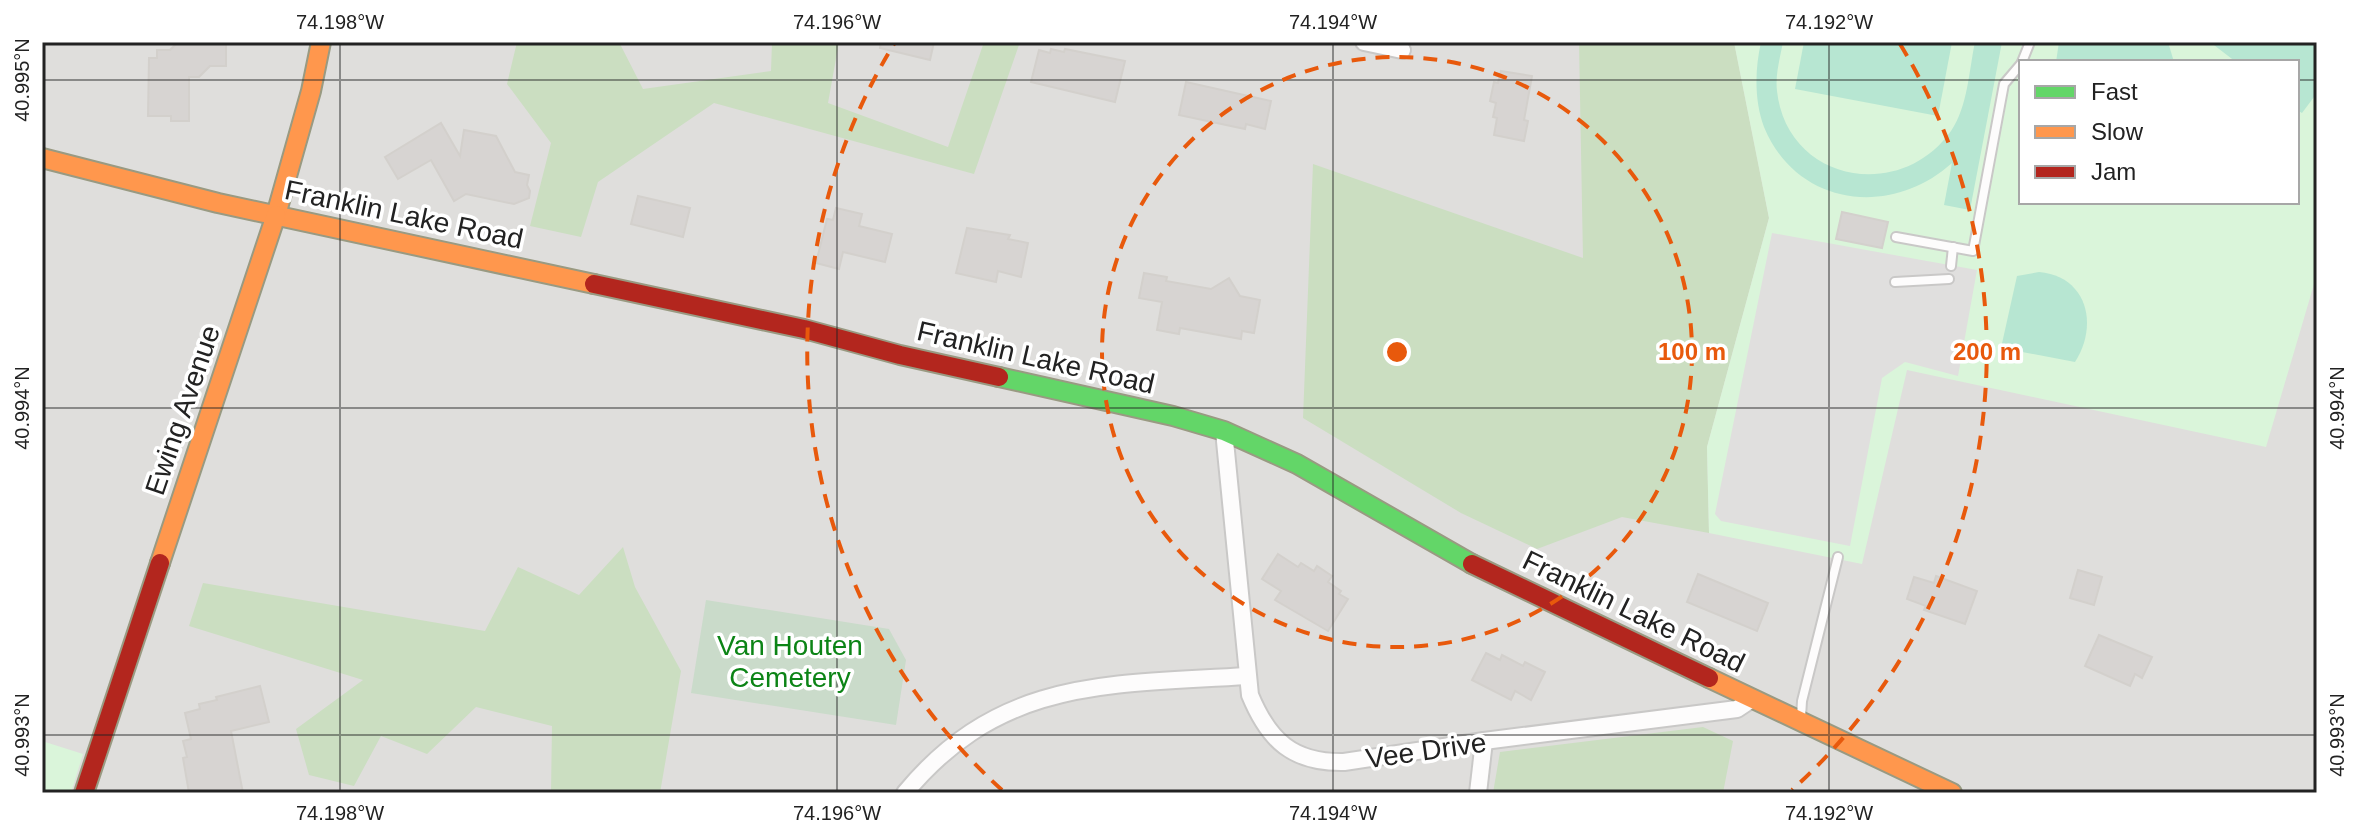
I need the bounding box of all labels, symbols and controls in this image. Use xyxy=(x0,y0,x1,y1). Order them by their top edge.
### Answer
text: 74.198°W xyxy=(296,11,384,33)
text: 74.196°W xyxy=(793,11,881,33)
text: 74.194°W xyxy=(1289,11,1377,33)
text: 74.192°W xyxy=(1785,11,1873,33)
text: 40.995°N xyxy=(11,38,33,122)
legend xyxy=(2019,60,2299,204)
text: Fast xyxy=(2091,78,2138,105)
text: Slow xyxy=(2091,118,2144,145)
text: Jam xyxy=(2091,158,2136,185)
street label: Franklin Lake Road xyxy=(282,174,526,255)
street label: Franklin Lake Road xyxy=(914,315,1158,400)
street label: Ewing Avenue xyxy=(139,321,226,499)
centre of rings xyxy=(1383,338,1411,366)
text: 100 m xyxy=(1658,338,1726,365)
text: 200 m xyxy=(1953,338,2021,365)
text: 40.994°N xyxy=(11,366,33,450)
text: 40.994°N xyxy=(2326,366,2348,450)
street label: Franklin Lake Road xyxy=(1518,544,1750,679)
park label: Van Houten Cemetery xyxy=(717,630,863,693)
text: 40.993°N xyxy=(11,693,33,777)
text: 40.993°N xyxy=(2326,693,2348,777)
street label: Vee Drive xyxy=(1364,727,1488,774)
text: 74.198°W xyxy=(296,802,384,824)
text: 74.196°W xyxy=(793,802,881,824)
text: 74.194°W xyxy=(1289,802,1377,824)
text: 74.192°W xyxy=(1785,802,1873,824)

